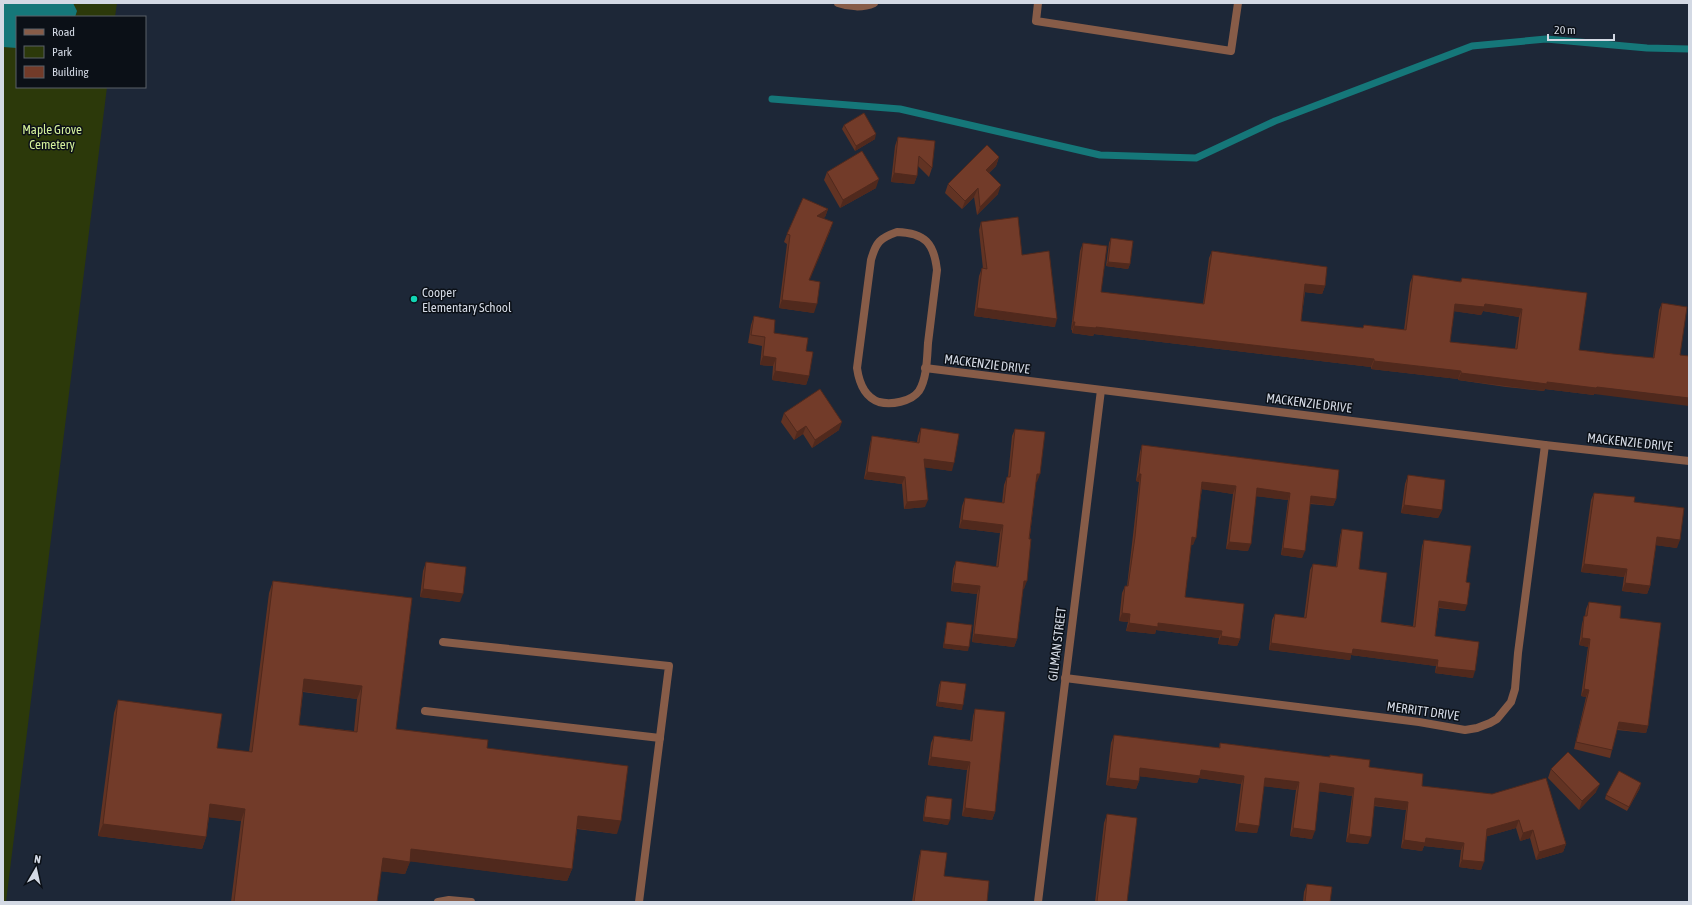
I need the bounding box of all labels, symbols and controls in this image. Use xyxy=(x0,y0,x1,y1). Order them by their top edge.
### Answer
legend xyxy=(16,16,146,88)
scale bar xyxy=(1548,16,1614,42)
text: 20 m xyxy=(1554,23,1576,37)
text: Road xyxy=(52,25,75,39)
text: Park xyxy=(52,45,73,59)
text: Building xyxy=(52,65,90,79)
park label: Maple Grove Cemetery xyxy=(22,122,82,152)
place label: Cooper Elementary School xyxy=(422,285,512,315)
marker: Cooper Elementary School xyxy=(409,294,419,304)
street label: MACKENZIE DRIVE xyxy=(943,351,1031,377)
street label: MACKENZIE DRIVE xyxy=(1265,390,1353,416)
street label: MACKENZIE DRIVE xyxy=(1586,430,1674,454)
street label: GILMAN STREET xyxy=(1045,606,1069,682)
street label: MERRITT DRIVE xyxy=(1386,699,1461,724)
north arrow xyxy=(16,849,56,889)
text: N xyxy=(33,853,42,866)

